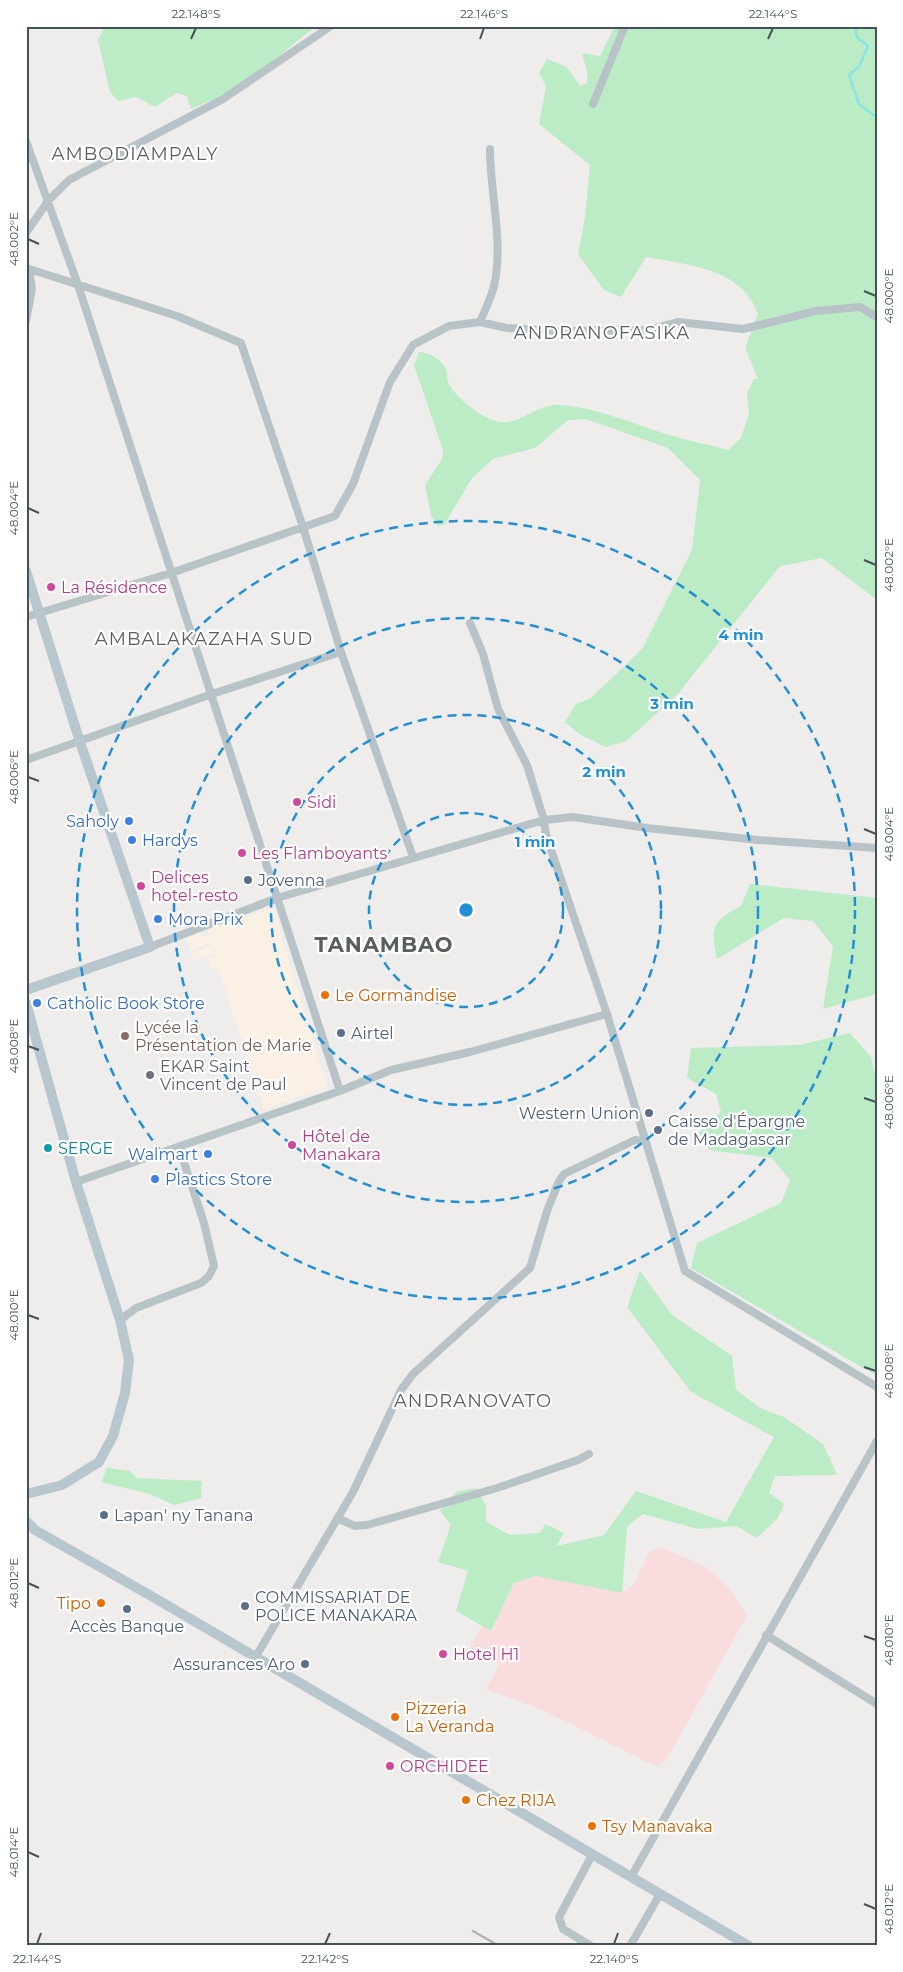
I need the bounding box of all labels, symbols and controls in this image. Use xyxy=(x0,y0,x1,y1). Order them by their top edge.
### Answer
text: 22.148°S xyxy=(172,6,220,21)
text: 22.146°S xyxy=(460,6,508,21)
text: 22.144°S xyxy=(749,6,797,21)
district label: AMBODIAMPALY xyxy=(52,143,218,165)
text: 48.002°E xyxy=(6,212,21,266)
text: 48.000°E xyxy=(881,268,896,324)
district label: ANDRANOFASIKA xyxy=(514,322,690,344)
text: 48.004°E xyxy=(6,481,21,535)
text: 48.002°E xyxy=(881,538,896,592)
place label: La Résidence xyxy=(61,578,167,597)
marker: La Résidence xyxy=(45,581,57,593)
text: 4 min xyxy=(718,625,764,644)
district label: AMBALAKAZAHA SUD xyxy=(95,628,313,650)
text: 3 min xyxy=(649,694,694,713)
text: 48.006°E xyxy=(6,750,21,804)
text: 2 min xyxy=(582,762,626,781)
place label: Sidi xyxy=(307,793,336,812)
marker: Sidi xyxy=(291,796,303,808)
text: 48.004°E xyxy=(881,807,896,861)
place label: Saholy xyxy=(66,812,119,831)
marker: Saholy xyxy=(123,815,135,827)
place label: Hardys xyxy=(142,831,198,850)
text: 1 min xyxy=(515,832,555,851)
marker: Hardys xyxy=(126,834,138,846)
place label: Les Flamboyants xyxy=(252,844,388,863)
marker: Les Flamboyants xyxy=(236,847,248,859)
place label: Delices hotel-resto xyxy=(151,868,238,905)
place label: Jovenna xyxy=(257,871,325,890)
marker: Jovenna xyxy=(242,874,254,886)
marker: Delices hotel-resto xyxy=(135,880,147,892)
centre of rings xyxy=(457,901,475,919)
place label: Mora Prix xyxy=(168,910,243,929)
marker: Mora Prix xyxy=(152,913,164,925)
district label: TANAMBAO xyxy=(314,932,454,957)
place label: Le Gormandise xyxy=(335,986,457,1005)
marker: Le Gormandise xyxy=(319,989,331,1001)
place label: Catholic Book Store xyxy=(47,994,205,1013)
marker: Catholic Book Store xyxy=(31,997,43,1009)
place label: Lycée la Présentation de Marie xyxy=(135,1018,311,1055)
text: 48.008°E xyxy=(6,1019,21,1073)
place label: Airtel xyxy=(351,1024,394,1043)
marker: Airtel xyxy=(335,1027,347,1039)
marker: Lycée la Présentation de Marie xyxy=(119,1030,131,1042)
place label: EKAR Saint Vincent de Paul xyxy=(160,1057,287,1094)
marker: EKAR Saint Vincent de Paul xyxy=(144,1069,156,1081)
text: 48.006°E xyxy=(881,1075,896,1129)
place label: Western Union xyxy=(519,1104,639,1123)
marker: Western Union xyxy=(643,1107,655,1119)
place label: Caisse d'Épargne de Madagascar xyxy=(668,1112,805,1149)
marker: Caisse d'Épargne de Madagascar xyxy=(652,1124,664,1136)
place label: Hôtel de Manakara xyxy=(302,1127,381,1164)
place label: SERGE xyxy=(58,1139,113,1158)
marker: Hôtel de Manakara xyxy=(286,1139,298,1151)
marker: SERGE xyxy=(42,1142,54,1154)
place label: Walmart xyxy=(128,1145,198,1164)
marker: Walmart xyxy=(202,1148,214,1160)
place label: Plastics Store xyxy=(165,1170,272,1189)
marker: Plastics Store xyxy=(149,1173,161,1185)
text: 48.010°E xyxy=(6,1289,21,1341)
text: 48.008°E xyxy=(881,1344,896,1398)
district label: ANDRANOVATO xyxy=(394,1390,552,1412)
place label: Lapan' ny Tanana xyxy=(114,1506,253,1525)
marker: Lapan' ny Tanana xyxy=(98,1509,110,1521)
text: 48.012°E xyxy=(6,1558,21,1608)
place label: COMMISSARIAT DE POLICE MANAKARA xyxy=(255,1588,418,1625)
place label: Tipo xyxy=(57,1594,91,1613)
marker: Tipo xyxy=(95,1597,107,1609)
marker: COMMISSARIAT DE POLICE MANAKARA xyxy=(239,1600,251,1612)
marker: Accès Banque xyxy=(121,1603,133,1615)
text: 48.010°E xyxy=(881,1614,896,1666)
place label: Accès Banque xyxy=(70,1617,184,1636)
place label: Hotel H1 xyxy=(453,1645,519,1664)
marker: Hotel H1 xyxy=(437,1648,449,1660)
place label: Assurances Aro xyxy=(173,1655,295,1674)
marker: Assurances Aro xyxy=(299,1658,311,1670)
place label: Pizzeria La Veranda xyxy=(405,1699,494,1736)
marker: Pizzeria La Veranda xyxy=(389,1711,401,1723)
place label: ORCHIDEE xyxy=(400,1757,489,1776)
marker: ORCHIDEE xyxy=(384,1760,396,1772)
place label: Chez RIJA xyxy=(476,1791,556,1810)
marker: Chez RIJA xyxy=(460,1794,472,1806)
place label: Tsy Manavaka xyxy=(602,1817,713,1836)
marker: Tsy Manavaka xyxy=(586,1820,598,1832)
text: 48.014°E xyxy=(6,1826,21,1878)
text: 48.012°E xyxy=(881,1884,896,1934)
text: 22.144°S xyxy=(13,1951,61,1966)
text: 22.142°S xyxy=(301,1951,349,1966)
text: 22.140°S xyxy=(589,1951,639,1966)

